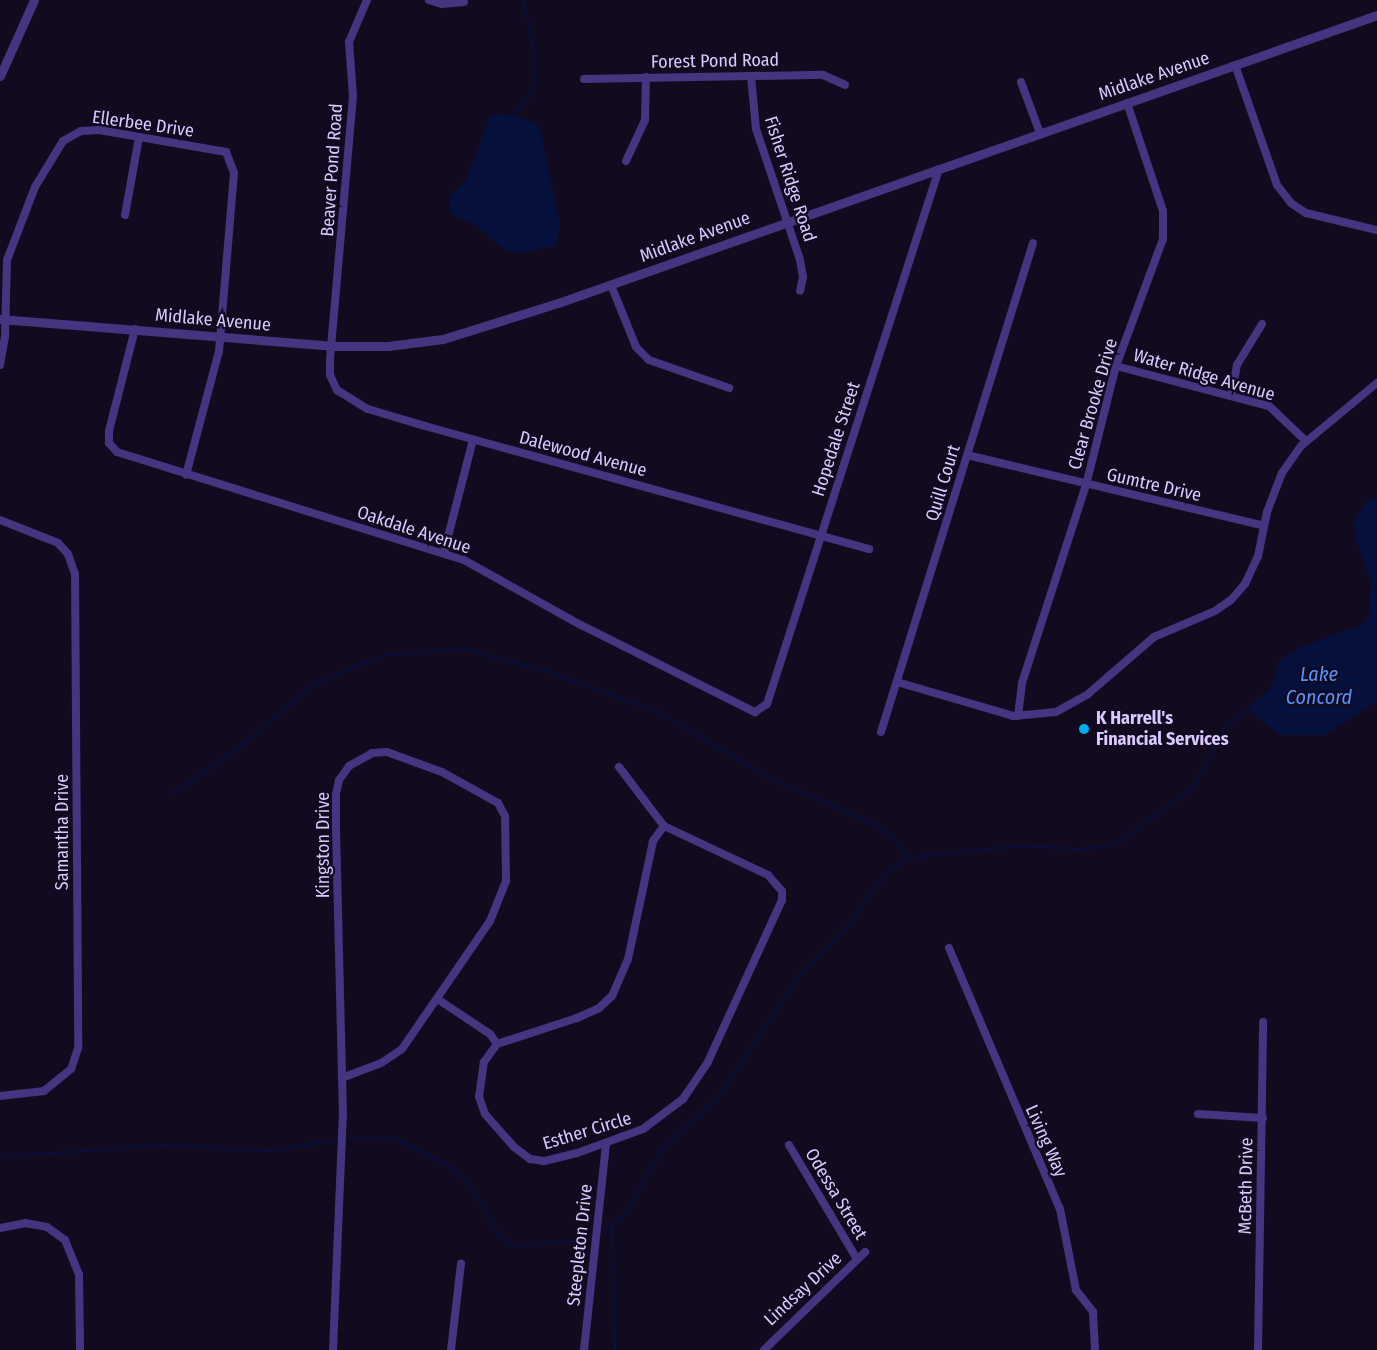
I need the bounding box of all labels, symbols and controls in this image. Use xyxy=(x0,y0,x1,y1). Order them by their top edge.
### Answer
street label: Midlake Avenue xyxy=(1096,47,1212,105)
street label: Forest Pond Road xyxy=(651,49,779,73)
street label: Beaver Pond Road xyxy=(317,103,347,237)
street label: Ellerbee Drive xyxy=(91,106,195,142)
street label: Fisher Ridge Road xyxy=(759,113,821,245)
street label: Midlake Avenue xyxy=(637,207,753,267)
street label: Midlake Avenue xyxy=(154,304,272,336)
street label: Clear Brooke Drive xyxy=(1064,336,1122,472)
street label: Water Ridge Avenue xyxy=(1131,344,1277,406)
street label: Hopedale Street xyxy=(807,379,865,499)
street label: Dalewood Avenue xyxy=(517,427,649,481)
street label: Quill Court xyxy=(921,442,965,524)
street label: Gumtre Drive xyxy=(1105,464,1203,506)
street label: Oakdale Avenue xyxy=(354,501,474,559)
water label: Lake Concord xyxy=(1286,662,1352,709)
place label: K Harrell's Financial Services xyxy=(1096,708,1229,750)
marker: K Harrell's Financial Services xyxy=(1077,722,1091,736)
street label: Samantha Drive xyxy=(51,774,73,890)
street label: Kingston Drive xyxy=(312,792,334,898)
street label: Living Way xyxy=(1021,1102,1071,1180)
street label: Esther Circle xyxy=(540,1107,634,1155)
street label: McBeth Drive xyxy=(1234,1137,1258,1235)
street label: Odessa Street xyxy=(800,1145,872,1243)
street label: Steepleton Drive xyxy=(563,1183,597,1307)
street label: Lindsay Drive xyxy=(760,1248,846,1330)

